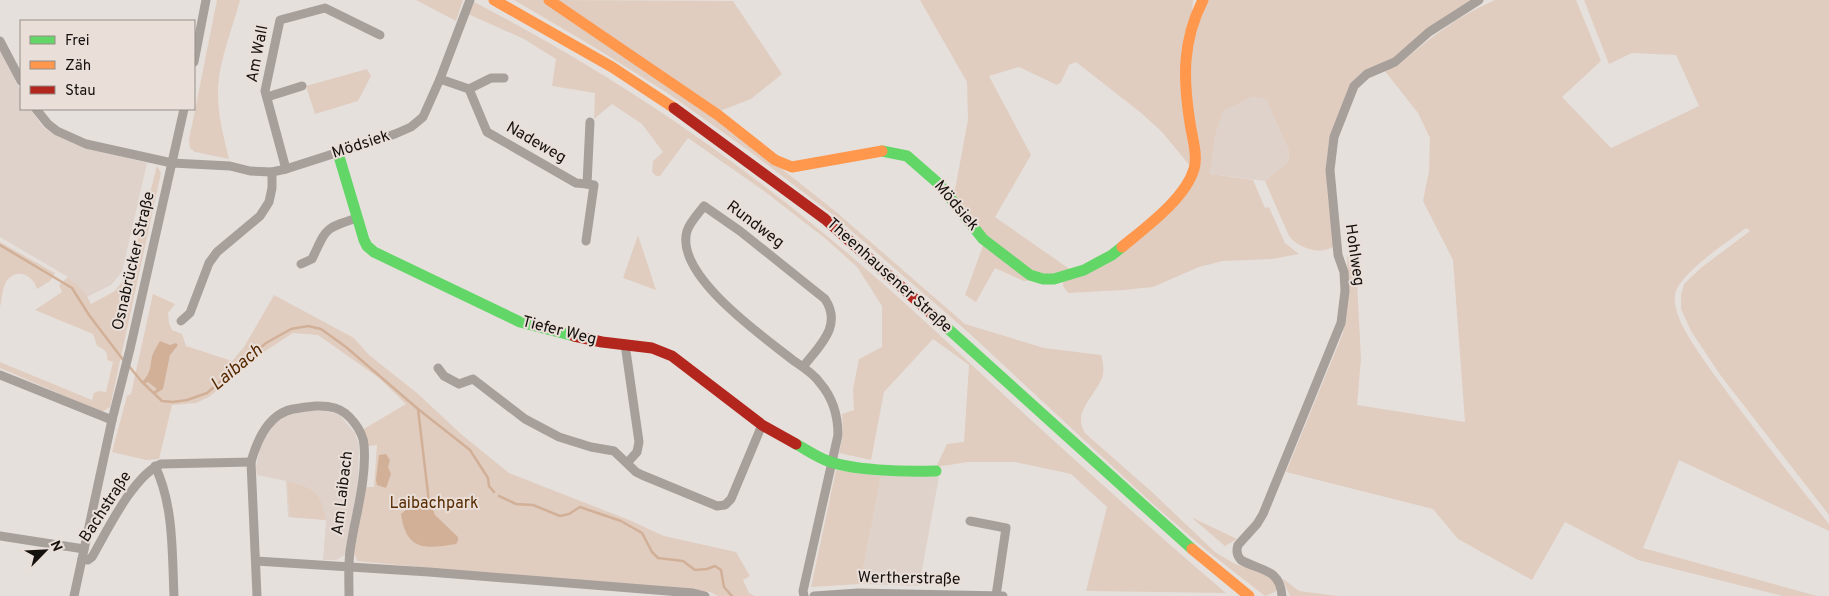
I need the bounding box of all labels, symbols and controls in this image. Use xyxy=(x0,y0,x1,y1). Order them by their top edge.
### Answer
legend xyxy=(20,20,195,110)
street label: Am Wall xyxy=(243,24,273,84)
text: Frei xyxy=(65,32,90,51)
text: Zäh xyxy=(65,57,91,76)
text: Stau xyxy=(65,82,96,101)
street label: Nadeweg xyxy=(502,118,570,168)
street label: Mödsiek xyxy=(330,126,392,164)
street label: Mödsiek xyxy=(929,177,983,235)
street label: Osnabrücker Straße xyxy=(108,190,160,332)
street label: Rundweg xyxy=(722,197,788,253)
street label: Theenhausener Straße xyxy=(822,214,956,338)
street label: Hohlweg xyxy=(1340,223,1368,287)
street label: Tiefer Weg xyxy=(520,312,598,350)
water label: Laibach xyxy=(206,339,268,396)
street label: Am Laibach xyxy=(328,450,358,536)
street label: Bachstraße xyxy=(76,468,136,546)
park label: Laibachpark xyxy=(389,494,479,514)
north arrow xyxy=(20,526,70,576)
text: N xyxy=(46,538,65,554)
street label: Wertherstraße xyxy=(857,568,961,590)

